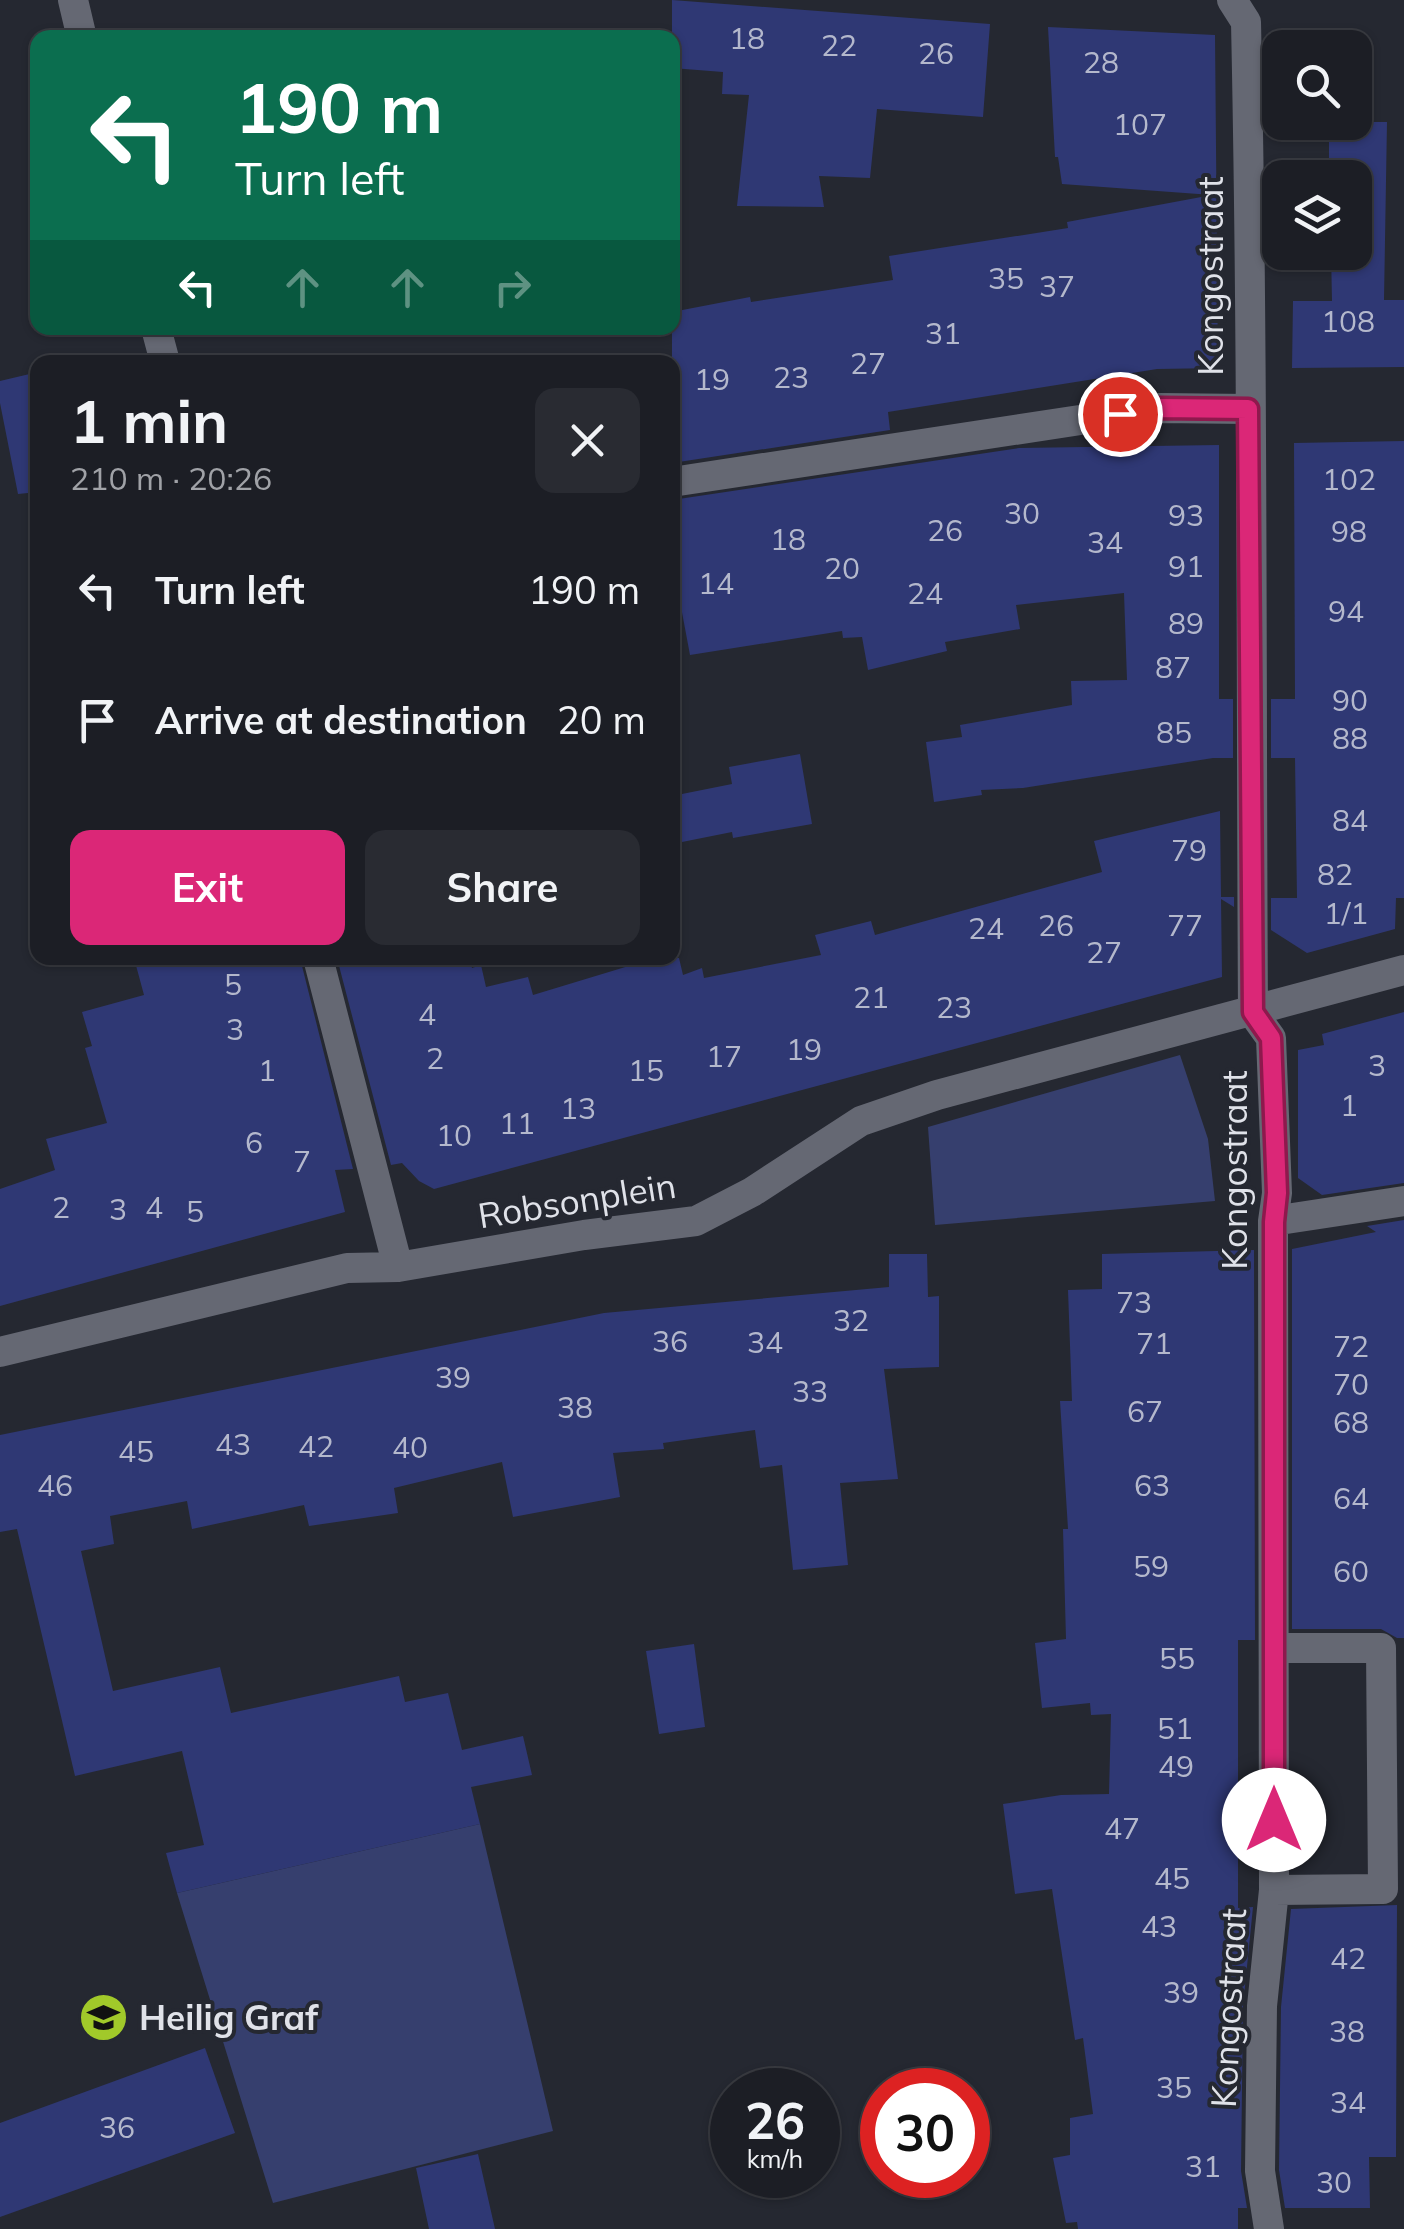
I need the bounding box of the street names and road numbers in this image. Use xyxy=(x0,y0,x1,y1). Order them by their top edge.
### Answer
street label: Kongostraat xyxy=(1188,176,1232,376)
street label: Kongostraat xyxy=(1212,1070,1256,1270)
street label: Robsonplein xyxy=(475,1163,679,1237)
street label: Kongostraat xyxy=(1201,1907,1255,2109)

